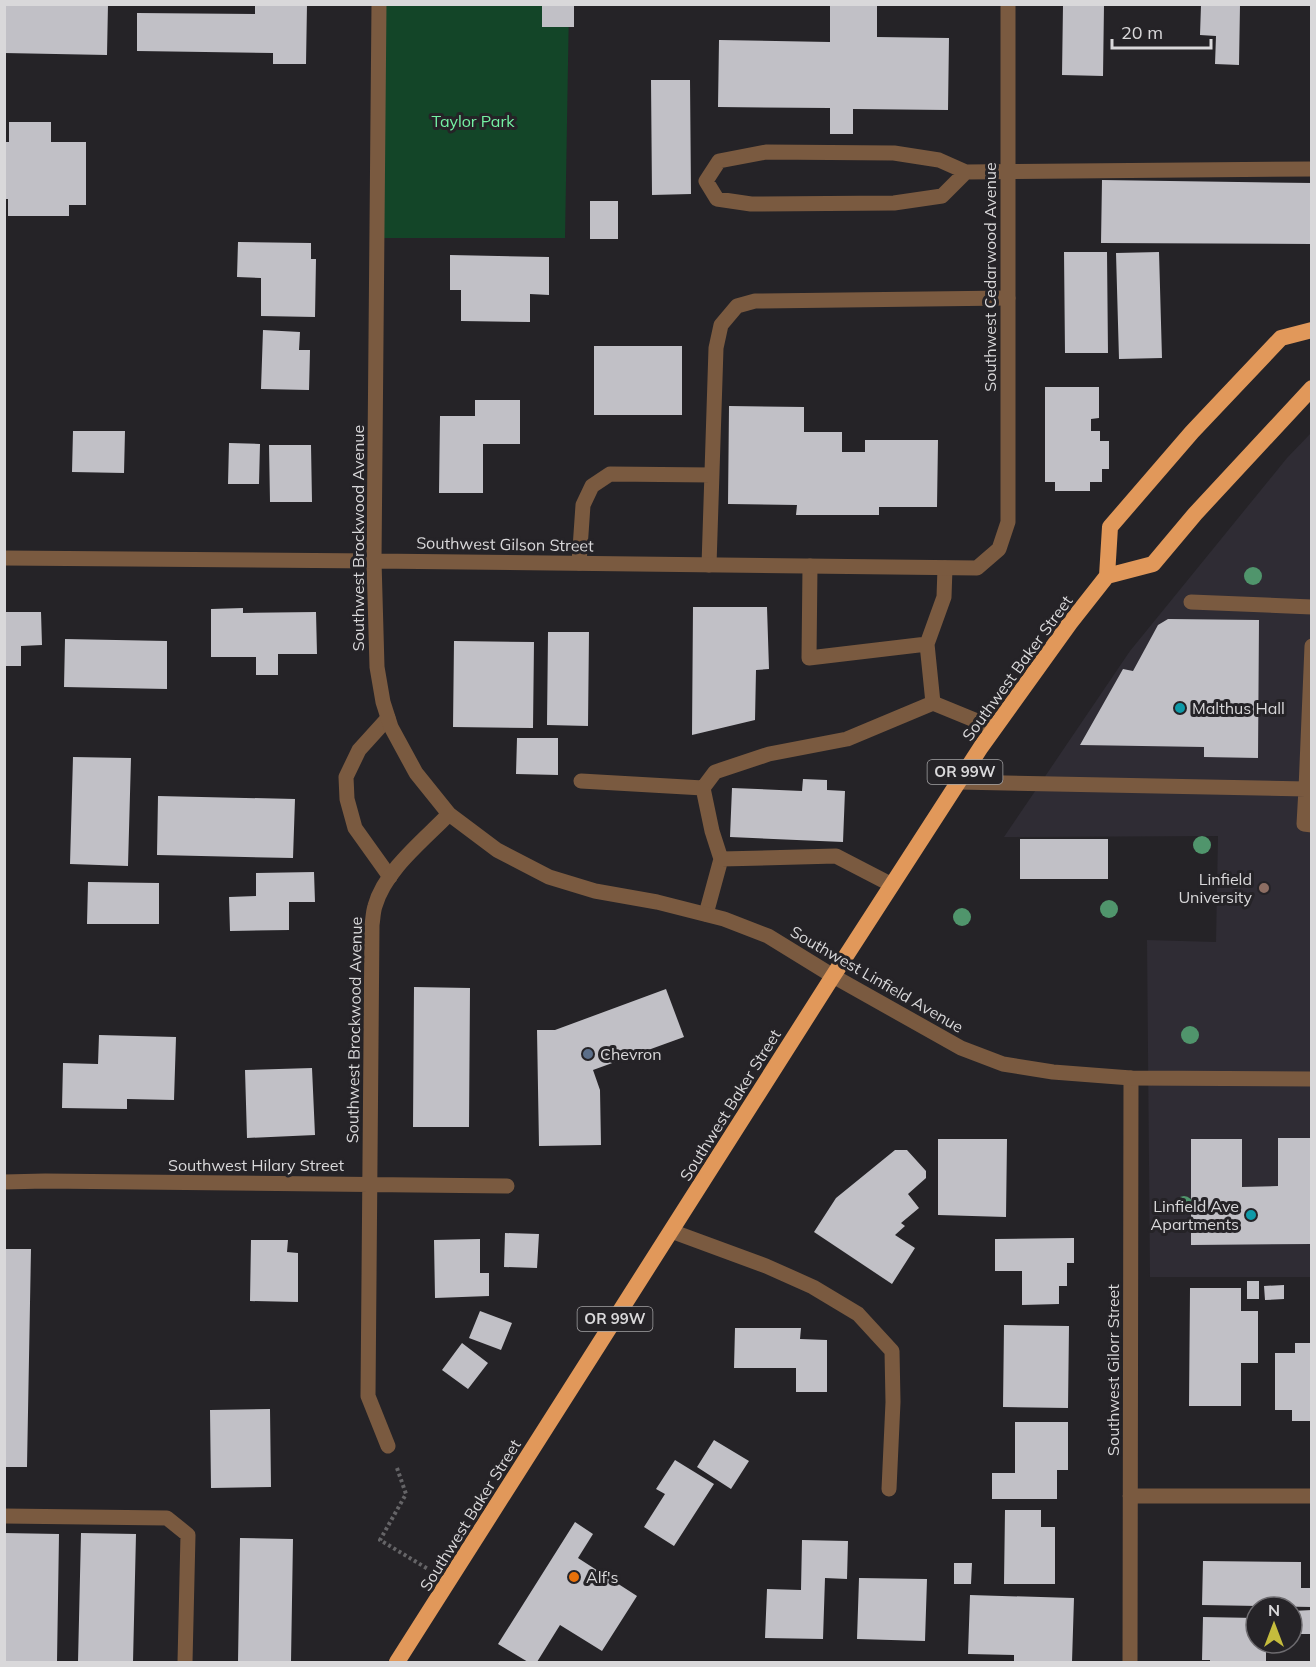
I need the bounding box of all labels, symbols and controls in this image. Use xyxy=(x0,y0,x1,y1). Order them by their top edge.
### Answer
scale bar xyxy=(1112,12,1211,50)
text: 20 m xyxy=(1121,21,1163,44)
park label: Taylor Park xyxy=(431,111,515,131)
street label: Southwest Cedarwood Avenue xyxy=(980,162,1000,392)
street label: Southwest Brockwood Avenue xyxy=(348,425,368,651)
street label: Southwest Gilson Street xyxy=(416,532,594,556)
street label: Southwest Baker Street xyxy=(958,591,1077,745)
place label: Malthus Hall xyxy=(1192,698,1285,718)
marker: Malthus Hall xyxy=(1173,701,1187,715)
road number: OR 99W xyxy=(928,760,1002,784)
place label: Linfield University xyxy=(1178,869,1252,907)
marker: Linfield University xyxy=(1257,881,1271,895)
street label: Southwest Brockwood Avenue xyxy=(342,917,366,1143)
street label: Southwest Linfield Avenue xyxy=(787,921,967,1037)
street label: Southwest Baker Street xyxy=(675,1025,785,1184)
place label: Chevron xyxy=(600,1044,662,1064)
marker: Chevron xyxy=(581,1047,595,1061)
street label: Southwest Hilary Street xyxy=(168,1155,344,1175)
place label: Linfield Ave Apartments xyxy=(1151,1196,1239,1234)
marker: Linfield Ave Apartments xyxy=(1244,1208,1258,1222)
street label: Southwest Gilorr Street xyxy=(1103,1284,1123,1456)
road number: OR 99W xyxy=(578,1307,652,1331)
street label: Southwest Baker Street xyxy=(415,1435,525,1594)
place label: Alf's xyxy=(586,1567,619,1587)
marker: Alf's xyxy=(567,1570,581,1584)
north arrow xyxy=(1244,1595,1304,1655)
text: N xyxy=(1268,1600,1280,1620)

